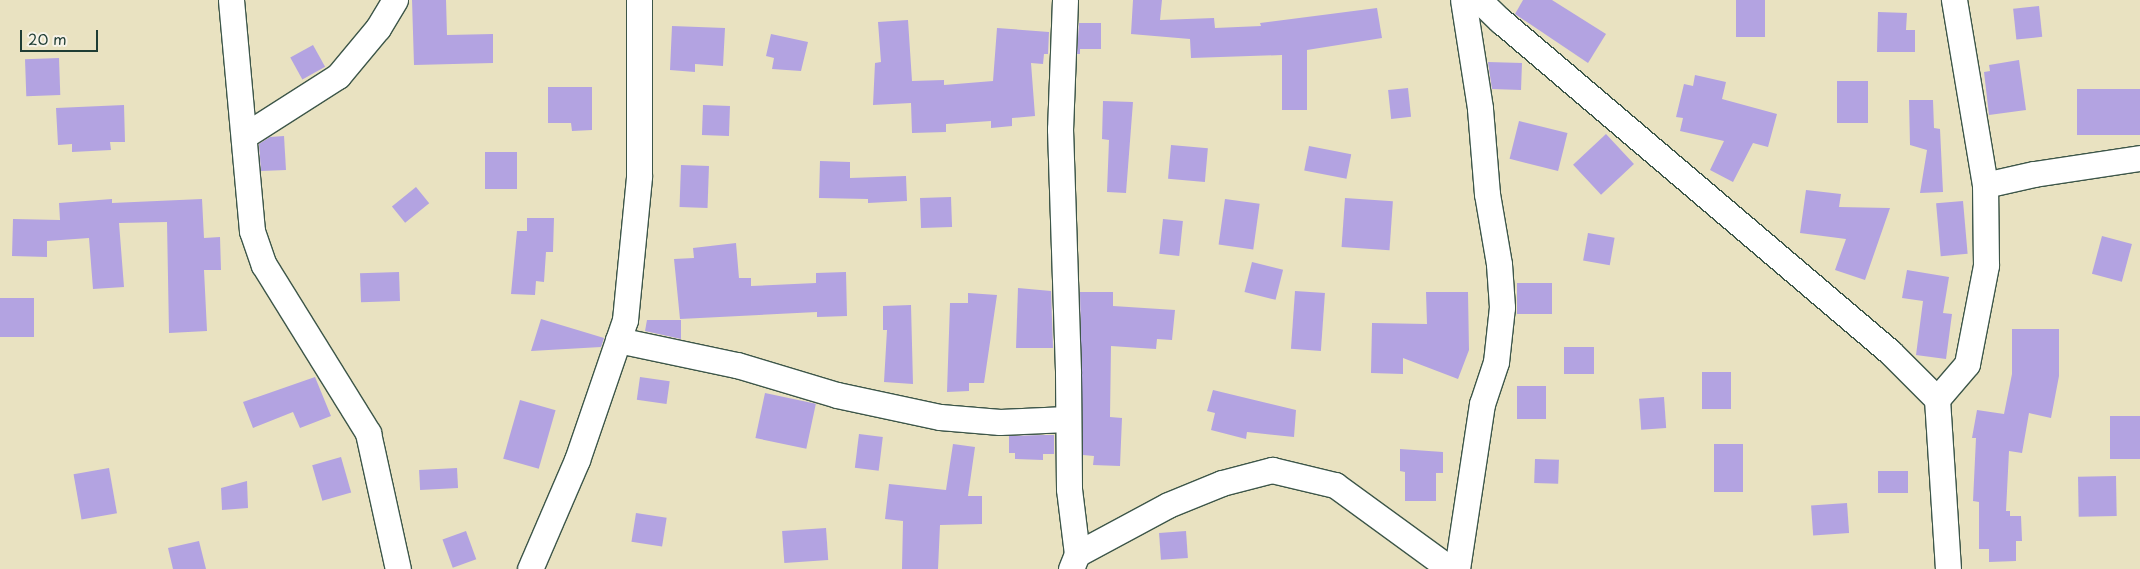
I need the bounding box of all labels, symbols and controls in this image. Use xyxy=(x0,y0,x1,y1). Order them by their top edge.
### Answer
scale bar xyxy=(22,20,100,52)
text: 20 m xyxy=(28,27,67,50)

